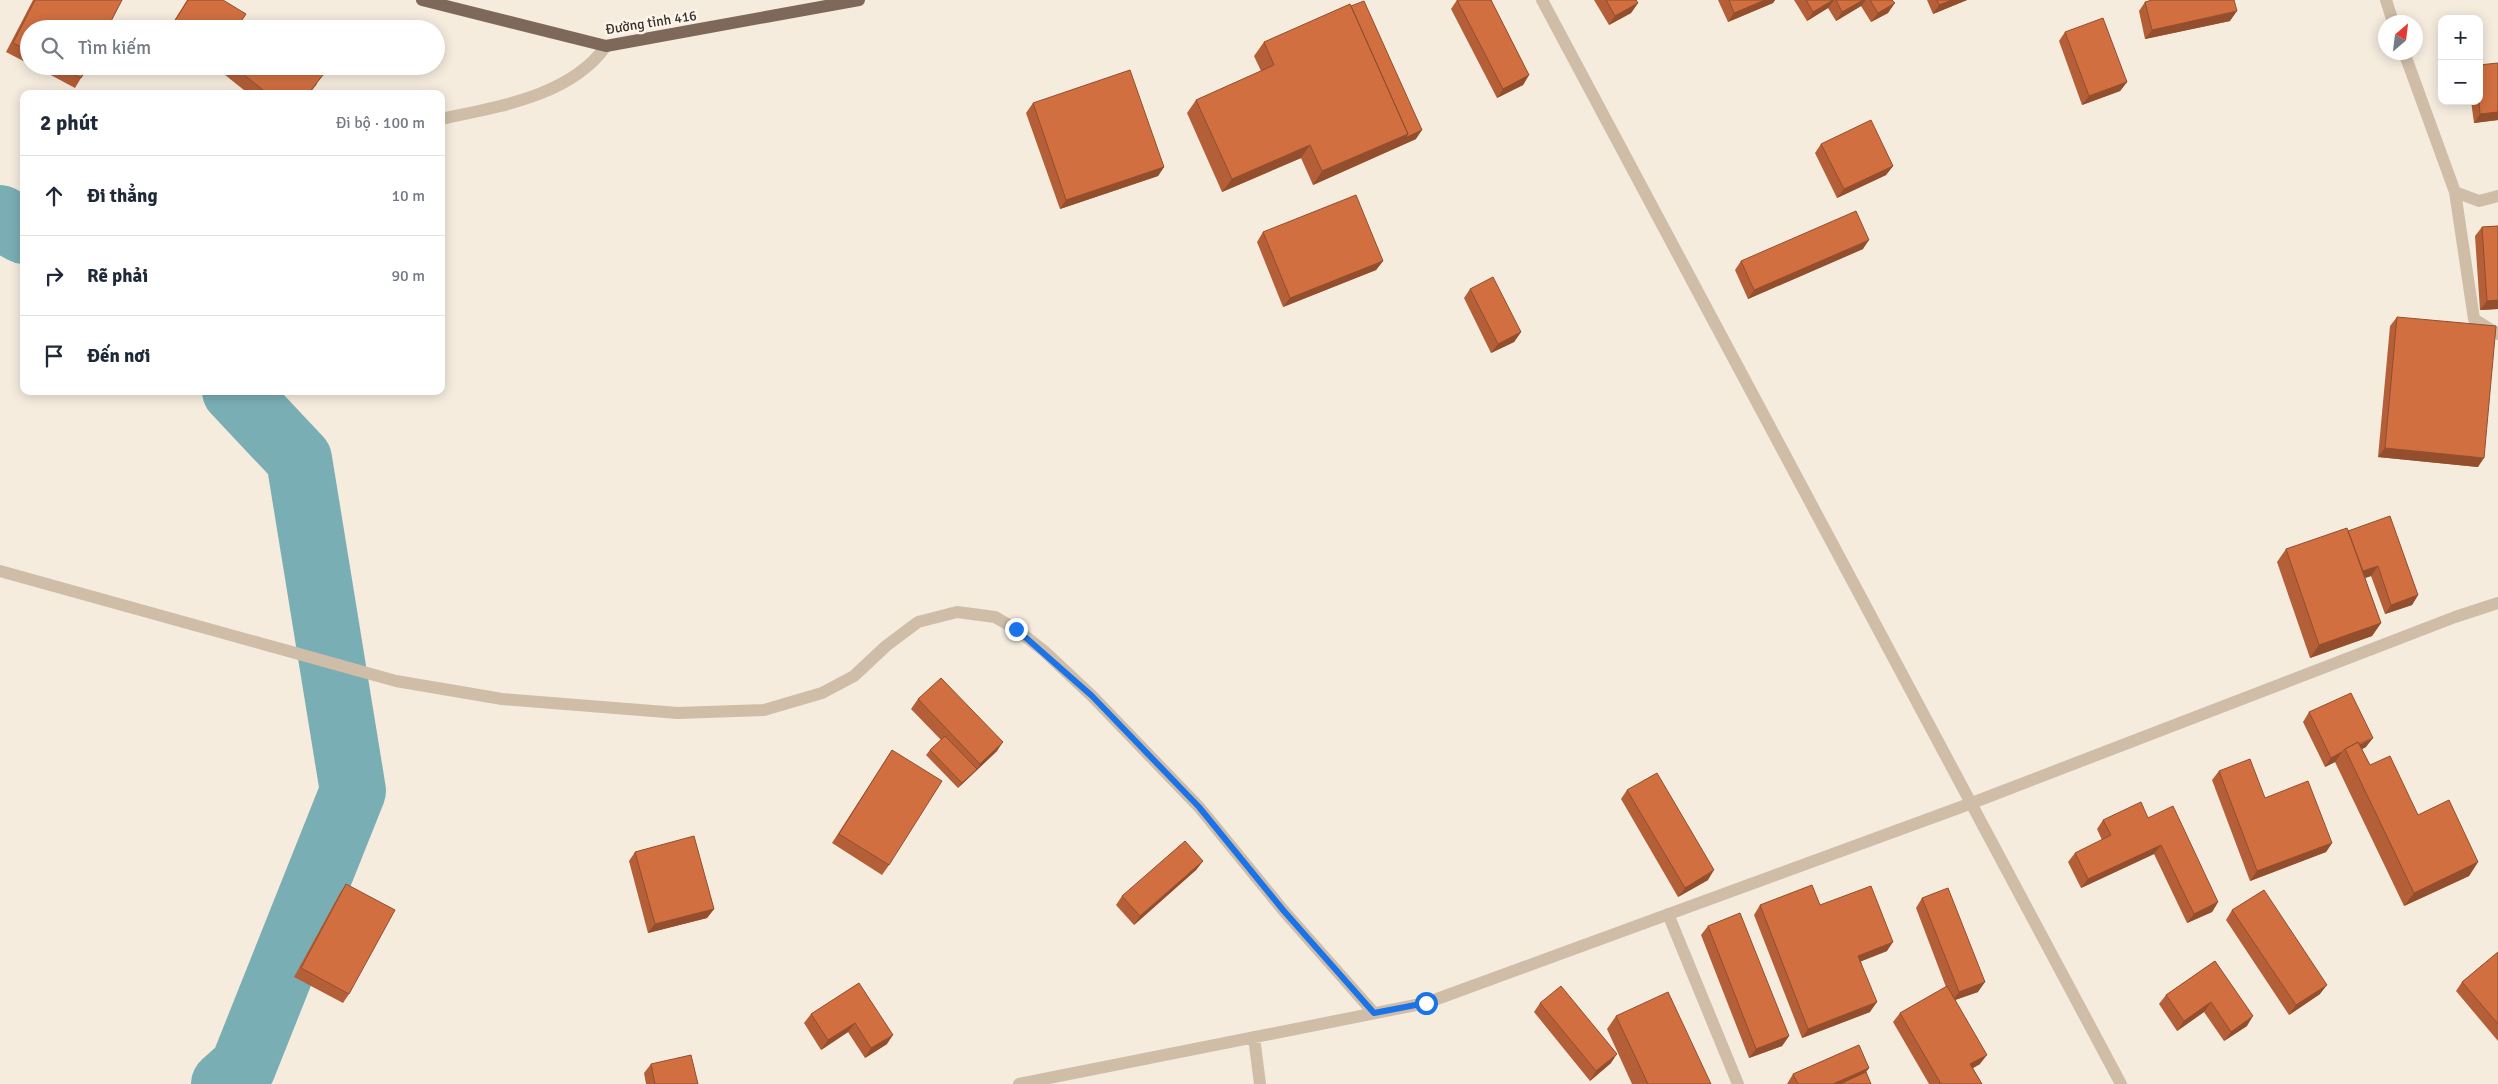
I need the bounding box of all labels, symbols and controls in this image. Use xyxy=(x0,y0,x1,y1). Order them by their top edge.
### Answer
street label: Đường tỉnh 416 xyxy=(604,7,698,38)
north arrow xyxy=(2378,15,2423,60)
map controls xyxy=(2438,15,2483,105)
button: + xyxy=(2438,15,2483,60)
search box xyxy=(20,20,445,75)
icon: search xyxy=(38,34,66,62)
text: Tìm kiếm xyxy=(78,36,151,60)
button: − xyxy=(2438,60,2483,105)
text: 2 phút xyxy=(40,110,98,136)
text: Đi bộ · 100 m xyxy=(336,113,425,133)
icon: ahead xyxy=(40,182,68,210)
text: Đi thẳng xyxy=(87,184,158,208)
text: 10 m xyxy=(391,186,425,206)
icon: right xyxy=(40,262,68,290)
text: Rẽ phải xyxy=(87,264,148,288)
text: 90 m xyxy=(391,266,425,286)
icon: arrive xyxy=(40,342,68,370)
text: Đến nơi xyxy=(87,344,150,368)
route end xyxy=(1005,618,1028,641)
route start xyxy=(1415,992,1438,1015)

